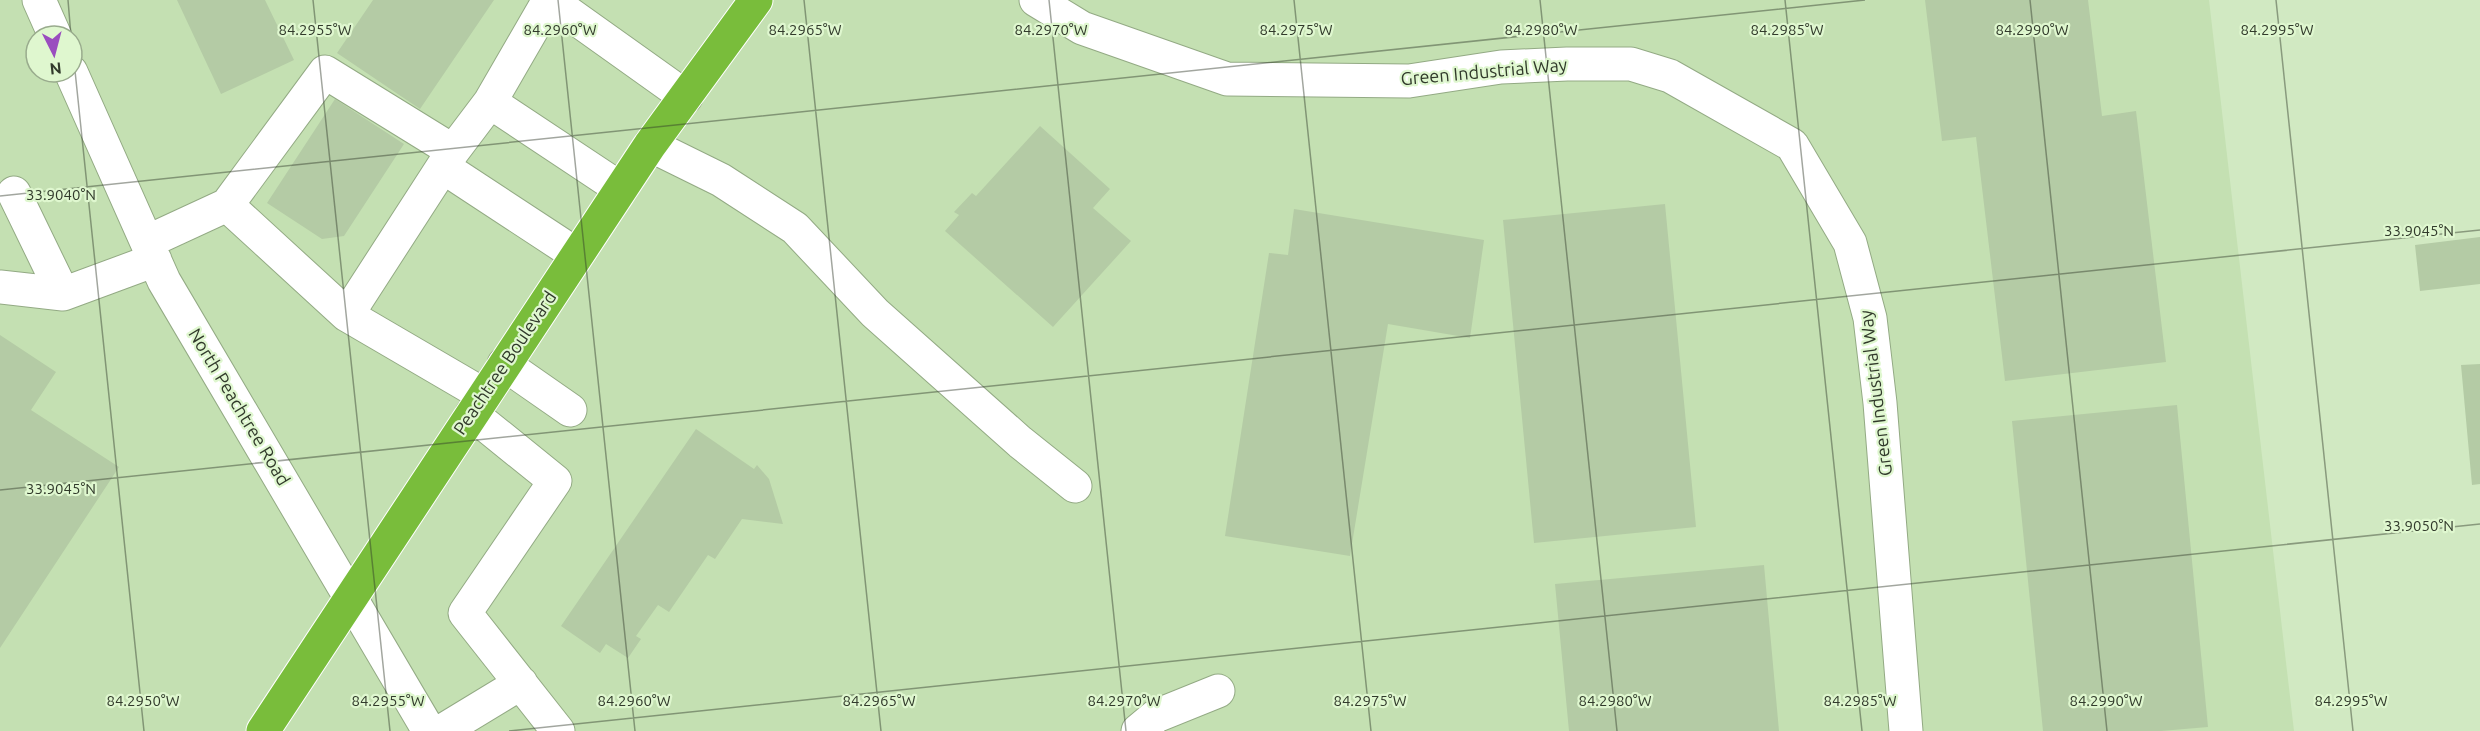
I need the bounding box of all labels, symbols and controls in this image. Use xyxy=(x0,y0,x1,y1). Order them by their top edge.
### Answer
text: 84.2955°W xyxy=(278,21,352,38)
text: 84.2960°W xyxy=(523,21,597,38)
text: 84.2965°W xyxy=(768,21,842,38)
text: 84.2970°W xyxy=(1014,21,1088,38)
text: 84.2975°W xyxy=(1259,21,1333,38)
text: 84.2980°W xyxy=(1504,21,1578,38)
text: 84.2985°W xyxy=(1750,21,1824,38)
text: 84.2990°W xyxy=(1995,21,2069,38)
text: 84.2995°W xyxy=(2240,21,2314,38)
north arrow xyxy=(24,24,84,84)
street label: Green Industrial Way xyxy=(1400,54,1568,88)
text: N xyxy=(49,59,62,78)
text: 33.9040°N xyxy=(26,186,96,203)
text: 33.9045°N xyxy=(2384,222,2454,239)
street label: Peachtree Boulevard xyxy=(449,287,560,438)
street label: Green Industrial Way xyxy=(1855,309,1895,477)
street label: North Peachtree Road xyxy=(185,324,295,488)
text: 33.9045°N xyxy=(26,480,96,497)
text: 33.9050°N xyxy=(2384,517,2454,534)
text: 84.2950°W xyxy=(106,692,180,709)
text: 84.2955°W xyxy=(351,692,425,709)
text: 84.2960°W xyxy=(597,692,671,709)
text: 84.2965°W xyxy=(842,692,916,709)
text: 84.2970°W xyxy=(1087,692,1161,709)
text: 84.2975°W xyxy=(1333,692,1407,709)
text: 84.2980°W xyxy=(1578,692,1652,709)
text: 84.2985°W xyxy=(1823,692,1897,709)
text: 84.2990°W xyxy=(2069,692,2143,709)
text: 84.2995°W xyxy=(2314,692,2388,709)

